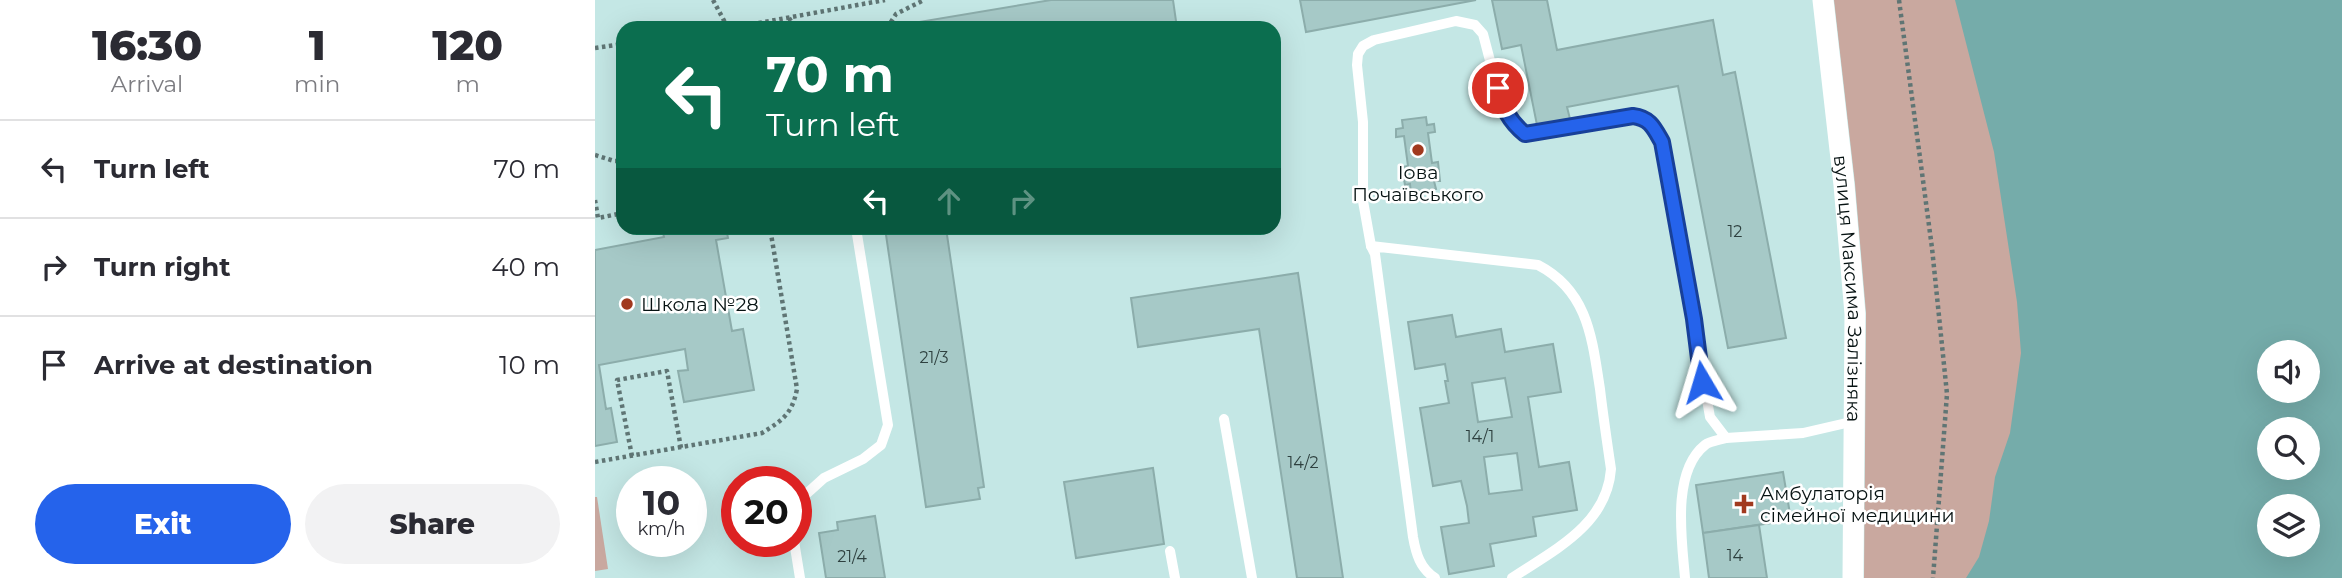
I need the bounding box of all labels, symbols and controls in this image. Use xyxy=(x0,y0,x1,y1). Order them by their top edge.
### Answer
text: 16:30 xyxy=(92,19,202,71)
text: 1 xyxy=(309,19,326,71)
text: 120 xyxy=(432,19,503,71)
text: 70 m xyxy=(766,45,894,104)
icon: left xyxy=(651,49,742,140)
pin xyxy=(1468,58,1528,118)
icon: arrive xyxy=(1479,69,1517,107)
text: Arrival xyxy=(111,70,183,98)
text: min xyxy=(294,70,340,98)
text: m xyxy=(455,70,480,98)
text: Turn left xyxy=(766,105,900,144)
marker: Іова Почаївського xyxy=(1410,142,1426,158)
icon: left xyxy=(35,150,73,188)
text: Turn left xyxy=(94,153,210,185)
text: 70 m xyxy=(494,153,560,185)
street label: вулиця Максима Залізняка xyxy=(1829,154,1867,422)
place label: Іова Почаївського xyxy=(1352,161,1484,206)
icon: left xyxy=(857,182,895,220)
icon: ahead xyxy=(930,182,968,220)
icon: right xyxy=(1003,182,1041,220)
house number: 12 xyxy=(1728,222,1742,241)
icon: right xyxy=(35,248,73,286)
text: Turn right xyxy=(94,251,230,283)
text: 40 m xyxy=(491,251,560,283)
place label: Школа №28 xyxy=(641,293,759,316)
marker: Школа №28 xyxy=(619,296,635,312)
map controls xyxy=(2257,340,2320,557)
button: sound xyxy=(2257,340,2320,403)
position arrow xyxy=(1665,345,1739,419)
icon: arrive xyxy=(35,346,73,384)
house number: 21/3 xyxy=(919,348,949,367)
text: Arrive at destination xyxy=(94,349,373,381)
text: 10 m xyxy=(499,349,560,381)
button: search xyxy=(2257,417,2320,480)
house number: 14/1 xyxy=(1466,427,1494,446)
house number: 14/2 xyxy=(1287,453,1319,472)
speed limit sign: 20 xyxy=(721,466,812,557)
text: 10 xyxy=(643,481,680,524)
place label: Амбулаторія сімейної медицини xyxy=(1760,482,1955,527)
button: Exit xyxy=(35,484,291,564)
button: Share xyxy=(305,484,560,564)
marker: Амбулаторія сімейної медицини xyxy=(1734,494,1754,514)
button: layers xyxy=(2257,494,2320,557)
text: km/h xyxy=(637,518,686,540)
house number: 14 xyxy=(1727,546,1744,565)
house number: 21/4 xyxy=(837,547,867,566)

